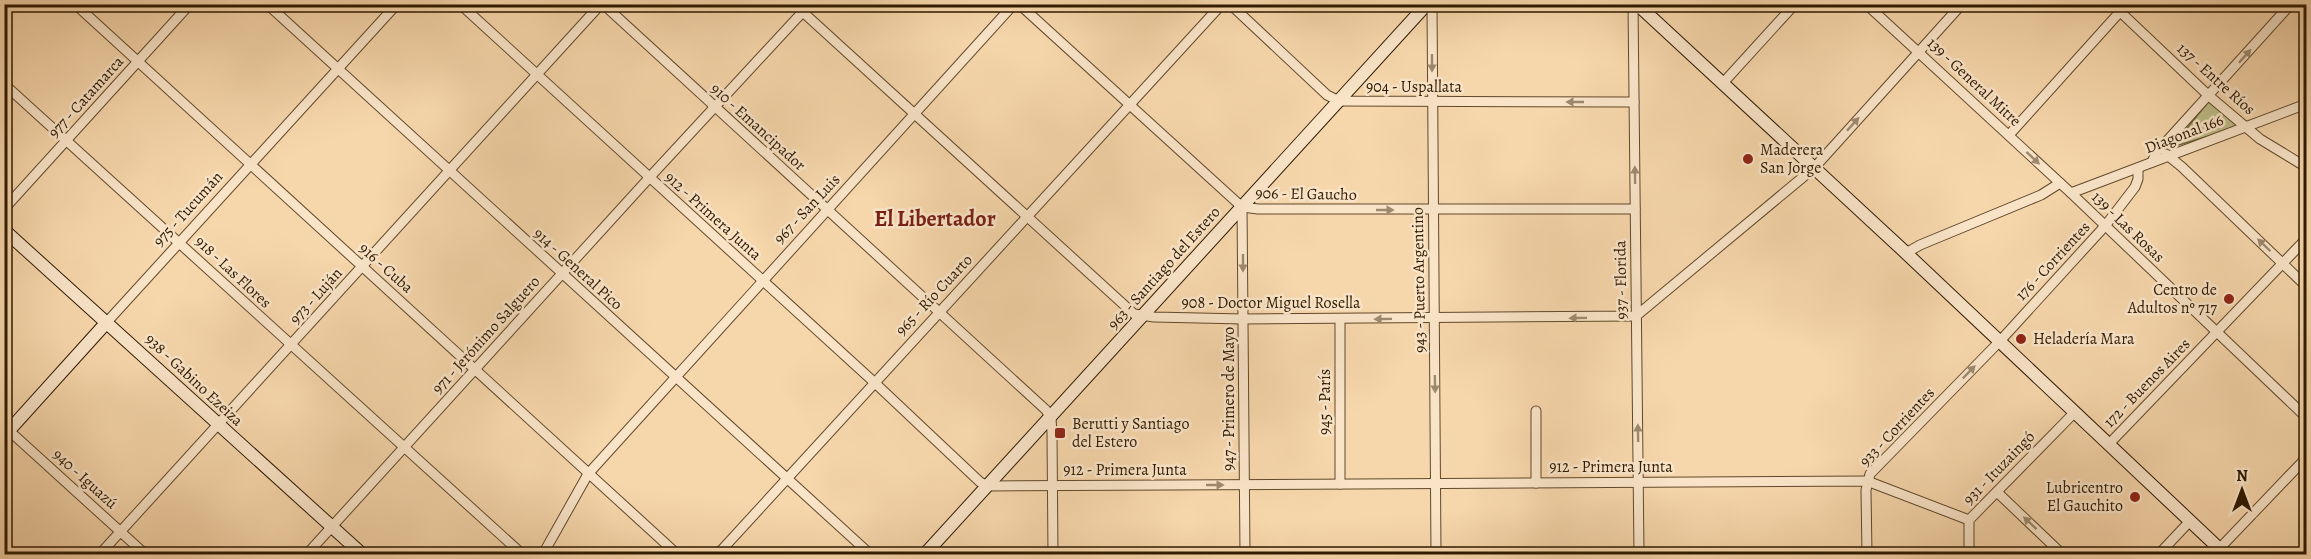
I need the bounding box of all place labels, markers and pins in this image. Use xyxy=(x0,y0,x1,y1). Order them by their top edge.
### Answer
place label: Maderera San Jorge xyxy=(1760,139,1824,179)
marker: Maderera San Jorge xyxy=(1741,152,1755,166)
place label: Centro de Adultos nº 717 xyxy=(2127,279,2217,319)
marker: Centro de Adultos nº 717 xyxy=(2222,292,2236,306)
place label: Heladería Mara xyxy=(2033,328,2135,350)
marker: Heladería Mara xyxy=(2014,332,2028,346)
place label: Berutti y Santiago del Estero xyxy=(1072,413,1190,453)
marker: Berutti y Santiago del Estero xyxy=(1053,426,1067,440)
place label: Lubricentro El Gauchito xyxy=(2046,477,2123,517)
marker: Lubricentro El Gauchito xyxy=(2128,490,2142,504)

